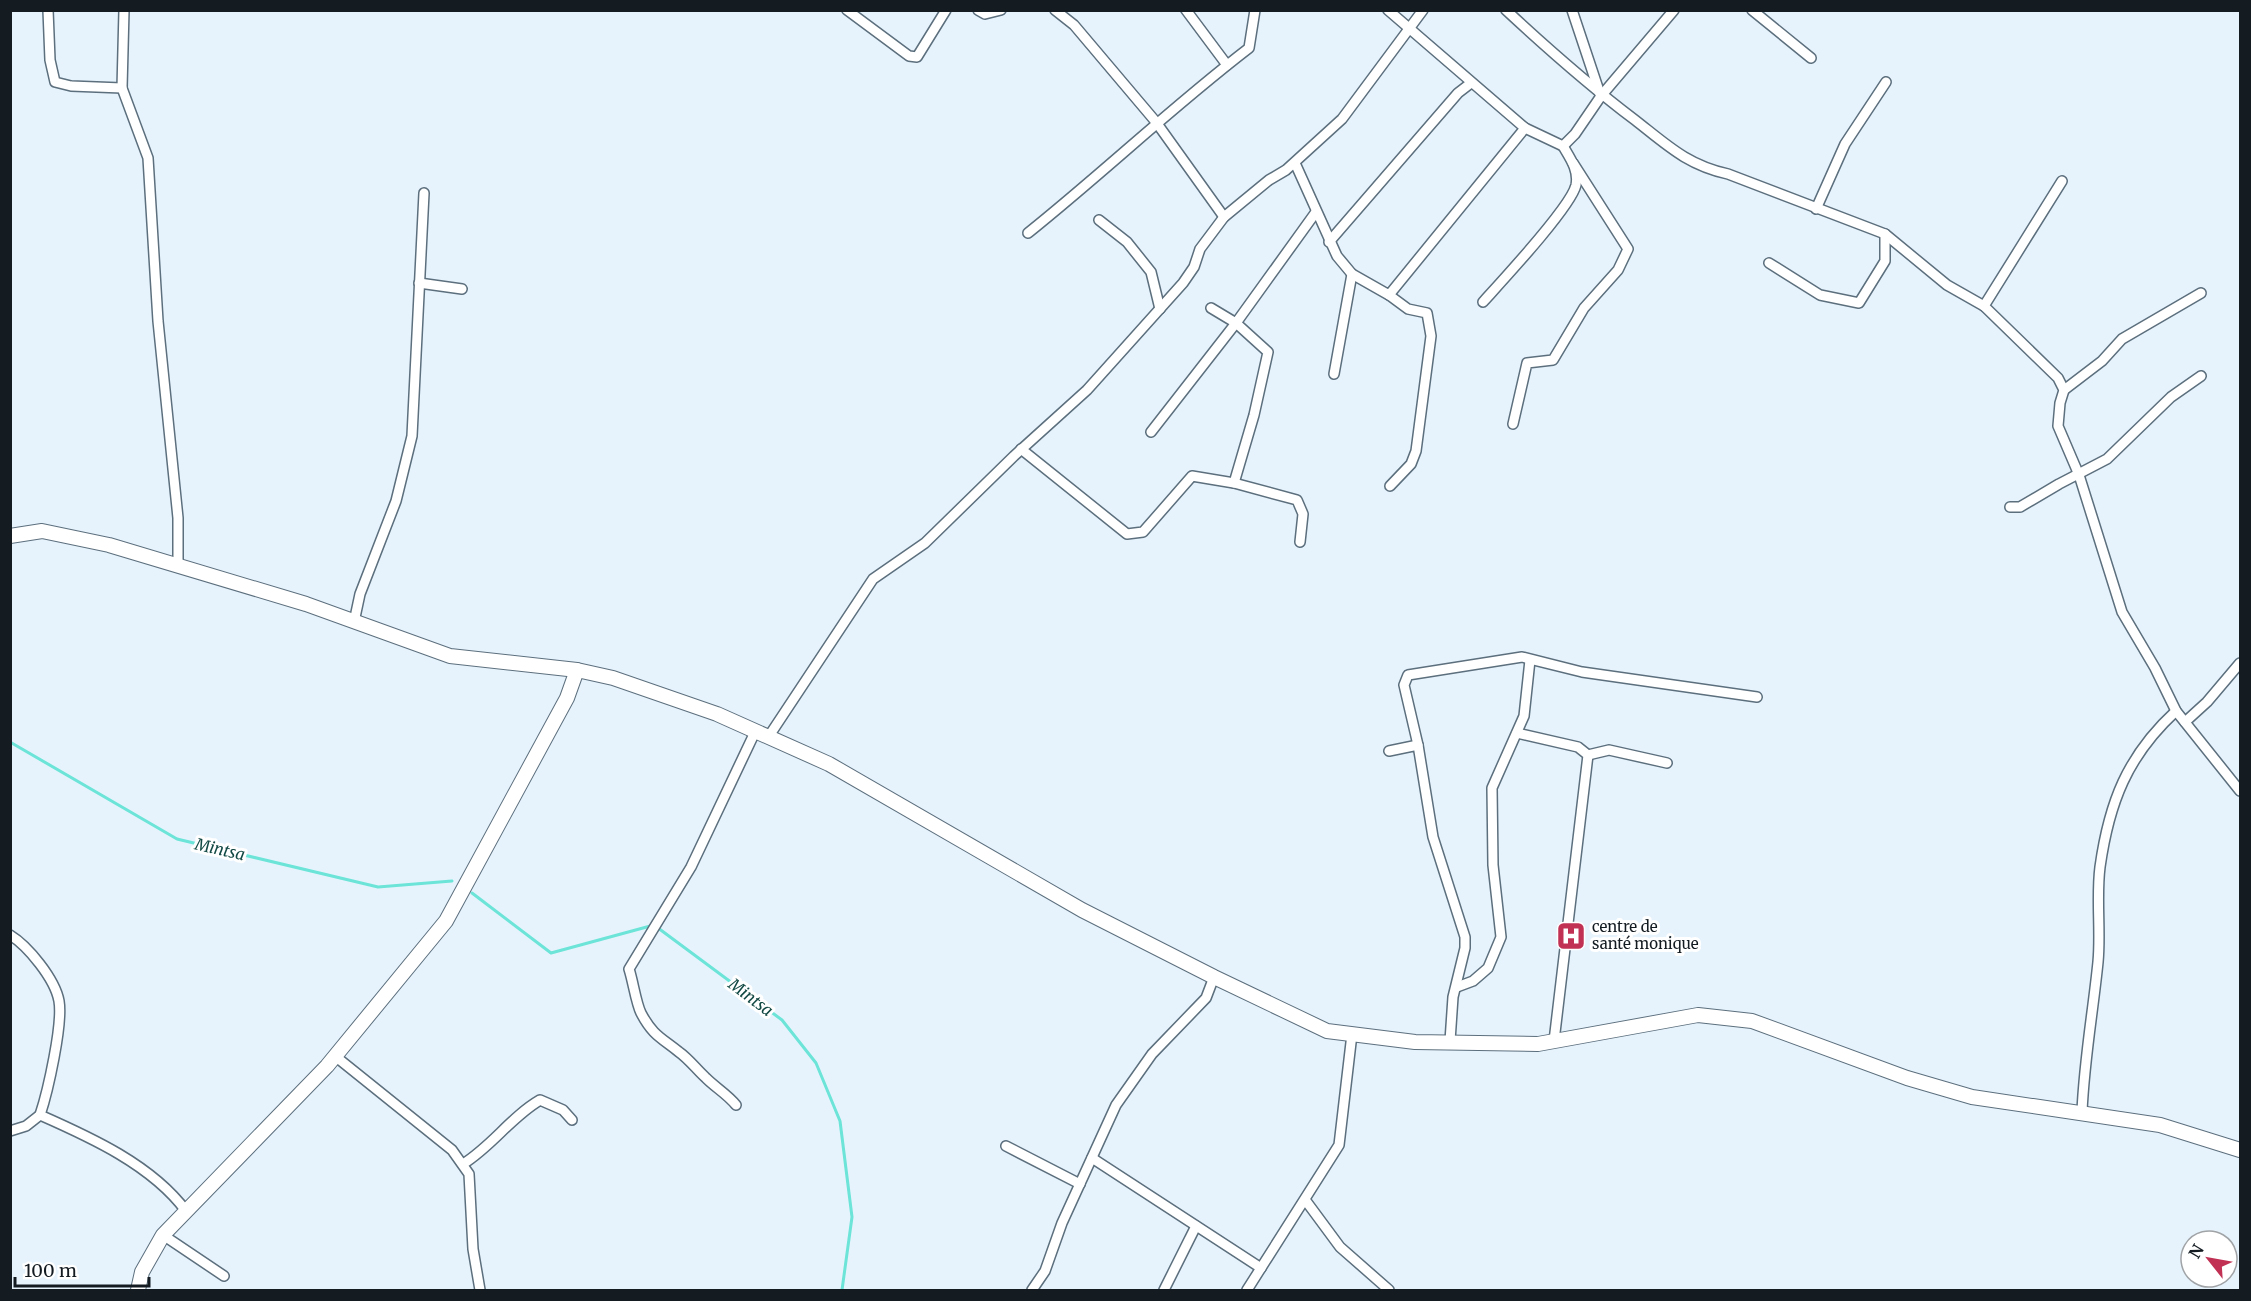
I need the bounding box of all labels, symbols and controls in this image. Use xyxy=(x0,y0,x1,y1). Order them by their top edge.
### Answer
water label: Mintsa xyxy=(192,833,247,864)
place label: centre de santé monique xyxy=(1592,917,1699,953)
hospital icon: centre de santé monique xyxy=(1555,920,1587,952)
water label: Mintsa xyxy=(724,973,777,1020)
north arrow xyxy=(2179,1229,2239,1289)
text: N xyxy=(2184,1240,2208,1262)
scale bar xyxy=(15,1250,148,1288)
text: 100 m xyxy=(24,1259,77,1282)

